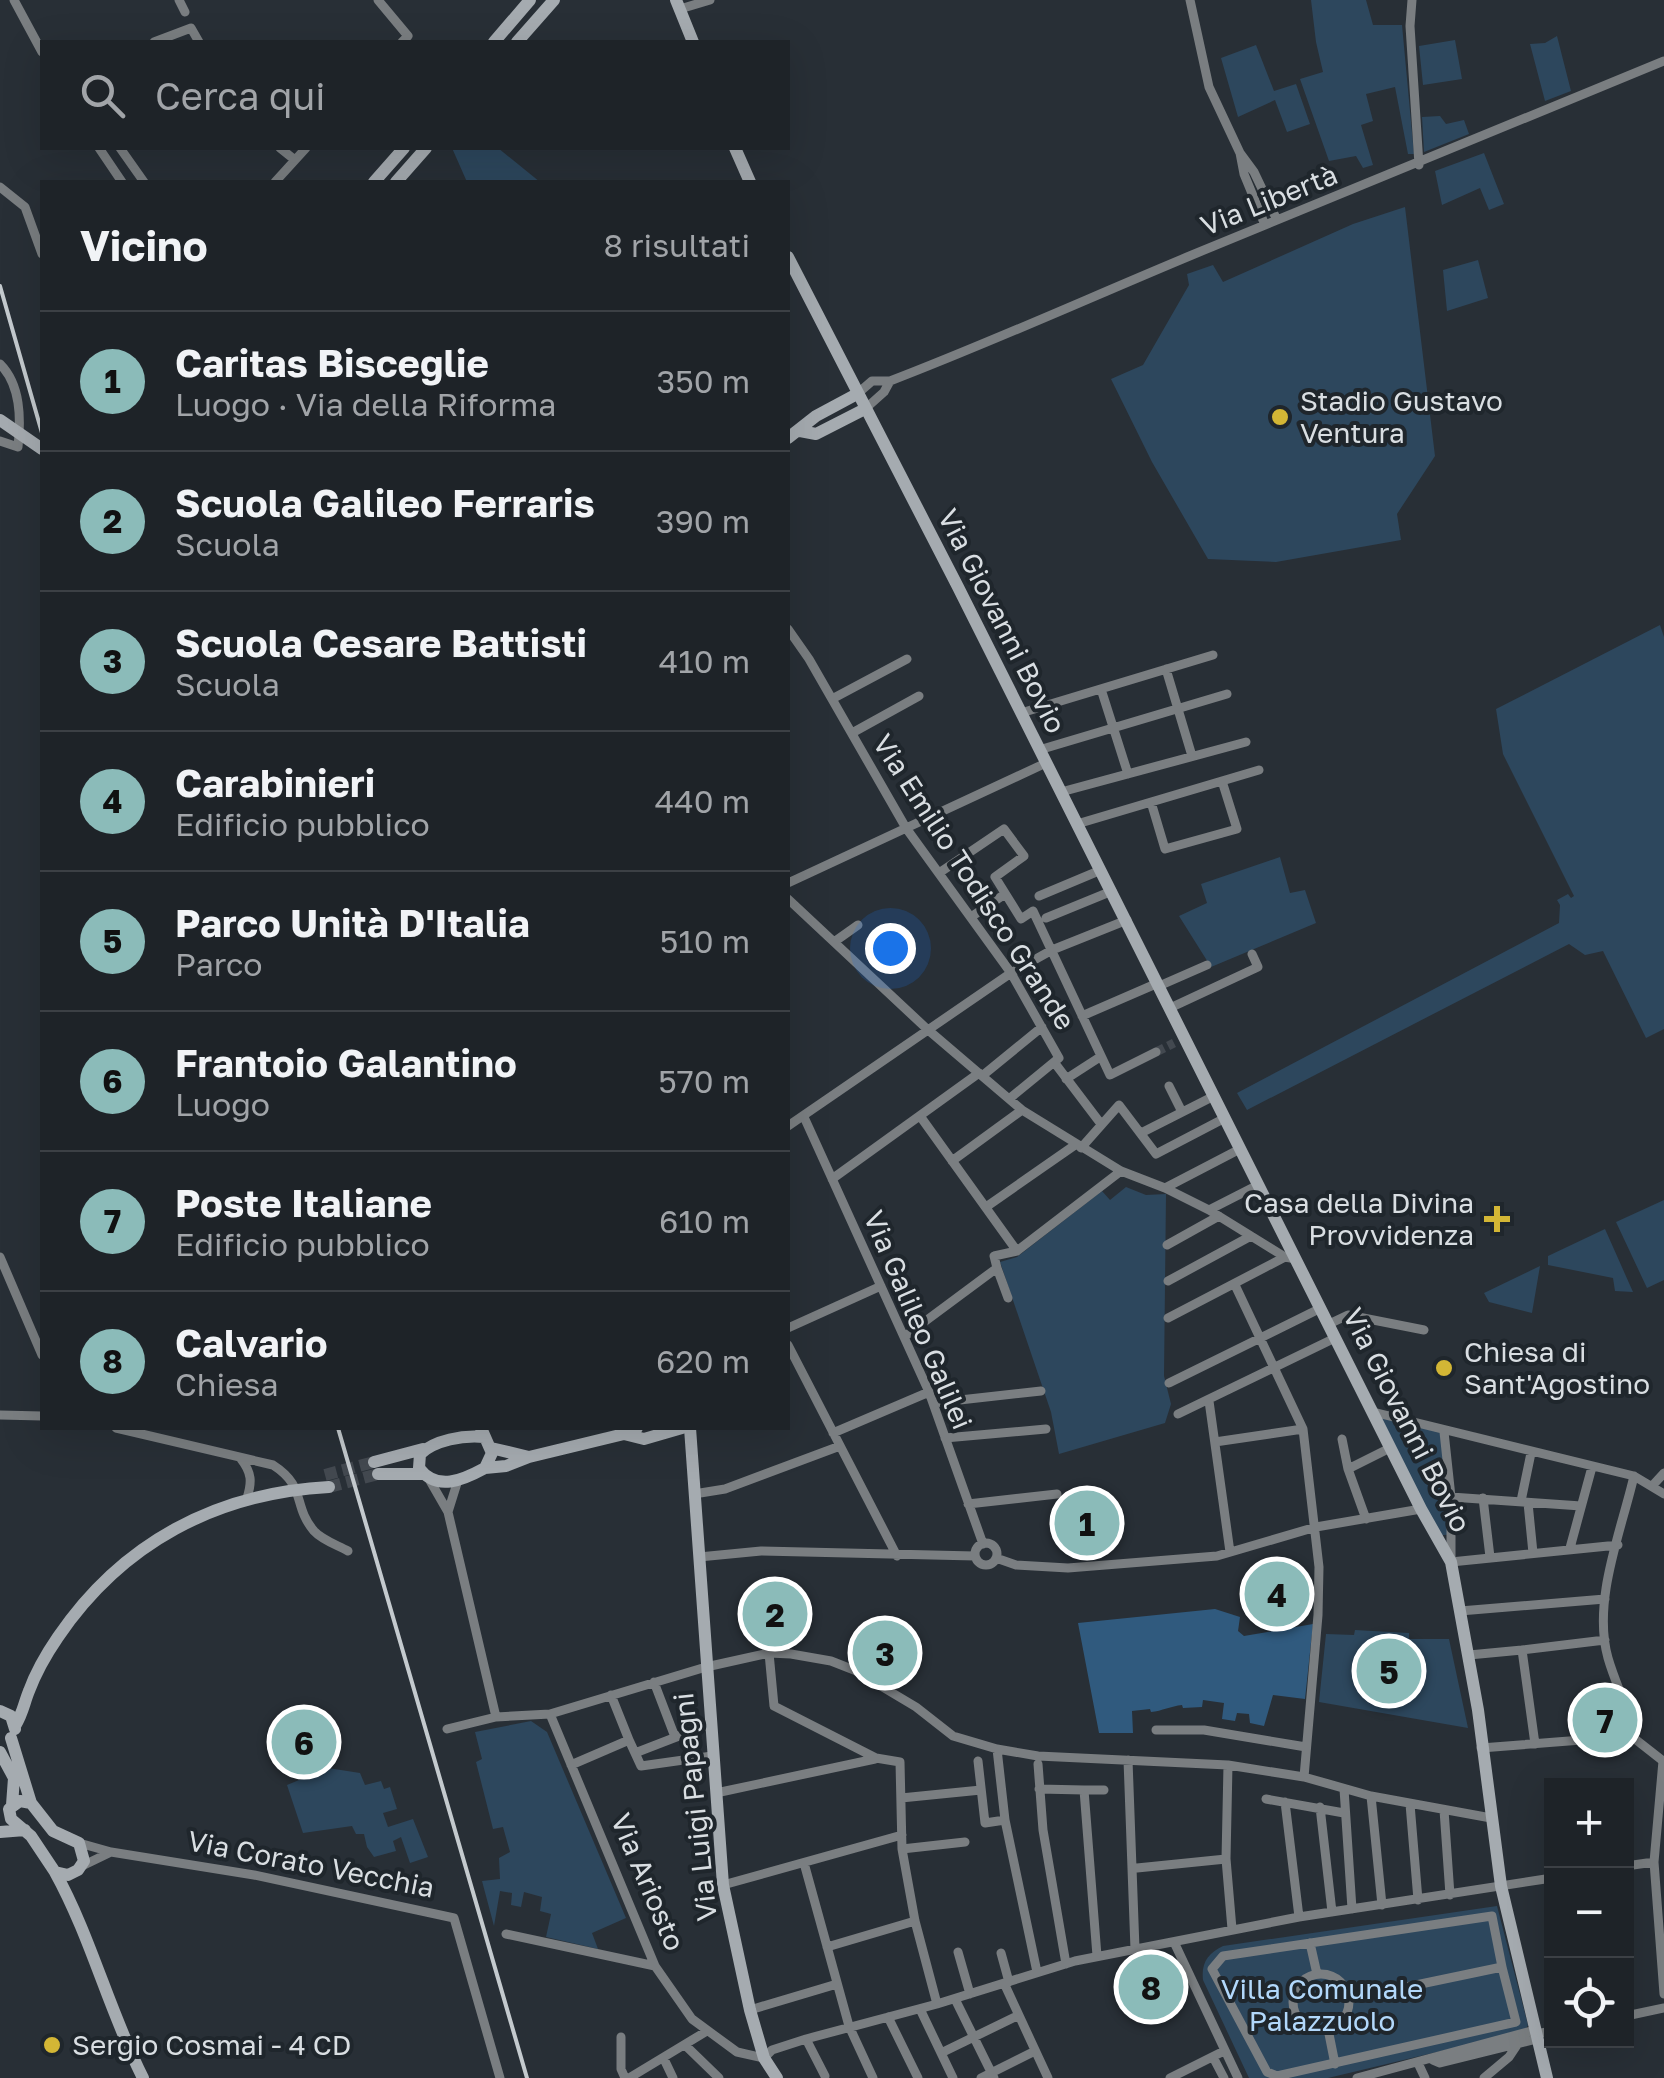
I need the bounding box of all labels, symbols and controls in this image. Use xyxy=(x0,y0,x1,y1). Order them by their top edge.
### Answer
search box xyxy=(40,40,790,150)
icon: search xyxy=(75,68,130,123)
text: Cerca qui xyxy=(155,73,326,118)
street label: Via Libertà xyxy=(1196,157,1342,242)
text: Vicino xyxy=(80,220,208,270)
text: 8 risultati xyxy=(604,226,750,264)
text: Caritas Bisceglie xyxy=(175,340,489,385)
text: 1 xyxy=(104,362,121,400)
text: 350 m xyxy=(657,362,750,400)
place label: Stadio Gustavo Ventura xyxy=(1300,384,1503,449)
text: Luogo · Via della Riforma xyxy=(175,385,556,423)
marker: Stadio Gustavo Ventura xyxy=(1269,406,1291,428)
text: Scuola Galileo Ferraris xyxy=(175,480,595,525)
text: 2 xyxy=(103,502,122,540)
text: 390 m xyxy=(656,502,750,540)
street label: Via Giovanni Bovio xyxy=(932,503,1073,738)
text: Scuola xyxy=(175,525,280,563)
text: Scuola Cesare Battisti xyxy=(175,620,587,665)
text: 3 xyxy=(103,642,122,680)
text: 410 m xyxy=(659,642,750,680)
text: Scuola xyxy=(175,665,280,703)
street label: Via Emilio Todisco Grande xyxy=(866,728,1082,1036)
text: Carabinieri xyxy=(175,760,375,805)
text: 4 xyxy=(102,782,123,820)
text: 440 m xyxy=(655,782,750,820)
text: Edificio pubblico xyxy=(175,805,430,843)
text: Parco Unità D'Italia xyxy=(175,900,530,945)
text: 5 xyxy=(103,922,122,960)
text: 510 m xyxy=(660,922,750,960)
your location xyxy=(865,923,916,974)
text: Parco xyxy=(175,945,263,983)
text: Frantoio Galantino xyxy=(175,1040,517,1085)
text: 6 xyxy=(102,1062,123,1100)
text: 570 m xyxy=(658,1062,750,1100)
text: Luogo xyxy=(175,1085,270,1123)
text: Poste Italiane xyxy=(175,1180,432,1225)
place label: Casa della Divina Provvidenza xyxy=(1244,1186,1474,1251)
text: 7 xyxy=(104,1202,121,1240)
text: 610 m xyxy=(659,1202,750,1240)
street label: Via Galileo Galilei xyxy=(858,1206,979,1434)
marker: Casa della Divina Provvidenza xyxy=(1484,1206,1510,1232)
text: Edificio pubblico xyxy=(175,1225,430,1263)
street label: Via Giovanni Bovio xyxy=(1337,1302,1478,1537)
text: Calvario xyxy=(175,1320,328,1365)
place label: Chiesa di Sant'Agostino xyxy=(1464,1335,1650,1400)
text: 8 xyxy=(102,1342,123,1380)
text: 620 m xyxy=(656,1342,750,1380)
marker: Chiesa di Sant'Agostino xyxy=(1433,1357,1455,1379)
text: Chiesa xyxy=(175,1365,279,1403)
pin: 1 xyxy=(1054,1486,1120,1560)
pin: 4 xyxy=(1244,1556,1310,1632)
pin: 2 xyxy=(742,1576,808,1652)
pin: 3 xyxy=(852,1616,918,1690)
pin: 5 xyxy=(1356,1634,1422,1708)
pin: 7 xyxy=(1572,1682,1638,1758)
street label: Via Luigi Papagni xyxy=(666,1691,723,1923)
pin: 6 xyxy=(272,1704,336,1780)
map controls xyxy=(1544,1778,1634,2048)
button: + xyxy=(1544,1778,1634,1868)
street label: Via Ariosto xyxy=(605,1808,692,1955)
street label: Via Corato Vecchia xyxy=(185,1823,437,1904)
button: − xyxy=(1544,1868,1634,1958)
pin: 8 xyxy=(1118,1950,1184,2024)
button: locate xyxy=(1544,1958,1634,2048)
park label: Villa Comunale Palazzuolo xyxy=(1221,1972,1423,2037)
place label: Sergio Cosmai - 4 CD xyxy=(72,2028,351,2061)
marker: Sergio Cosmai - 4 CD xyxy=(41,2034,63,2056)

